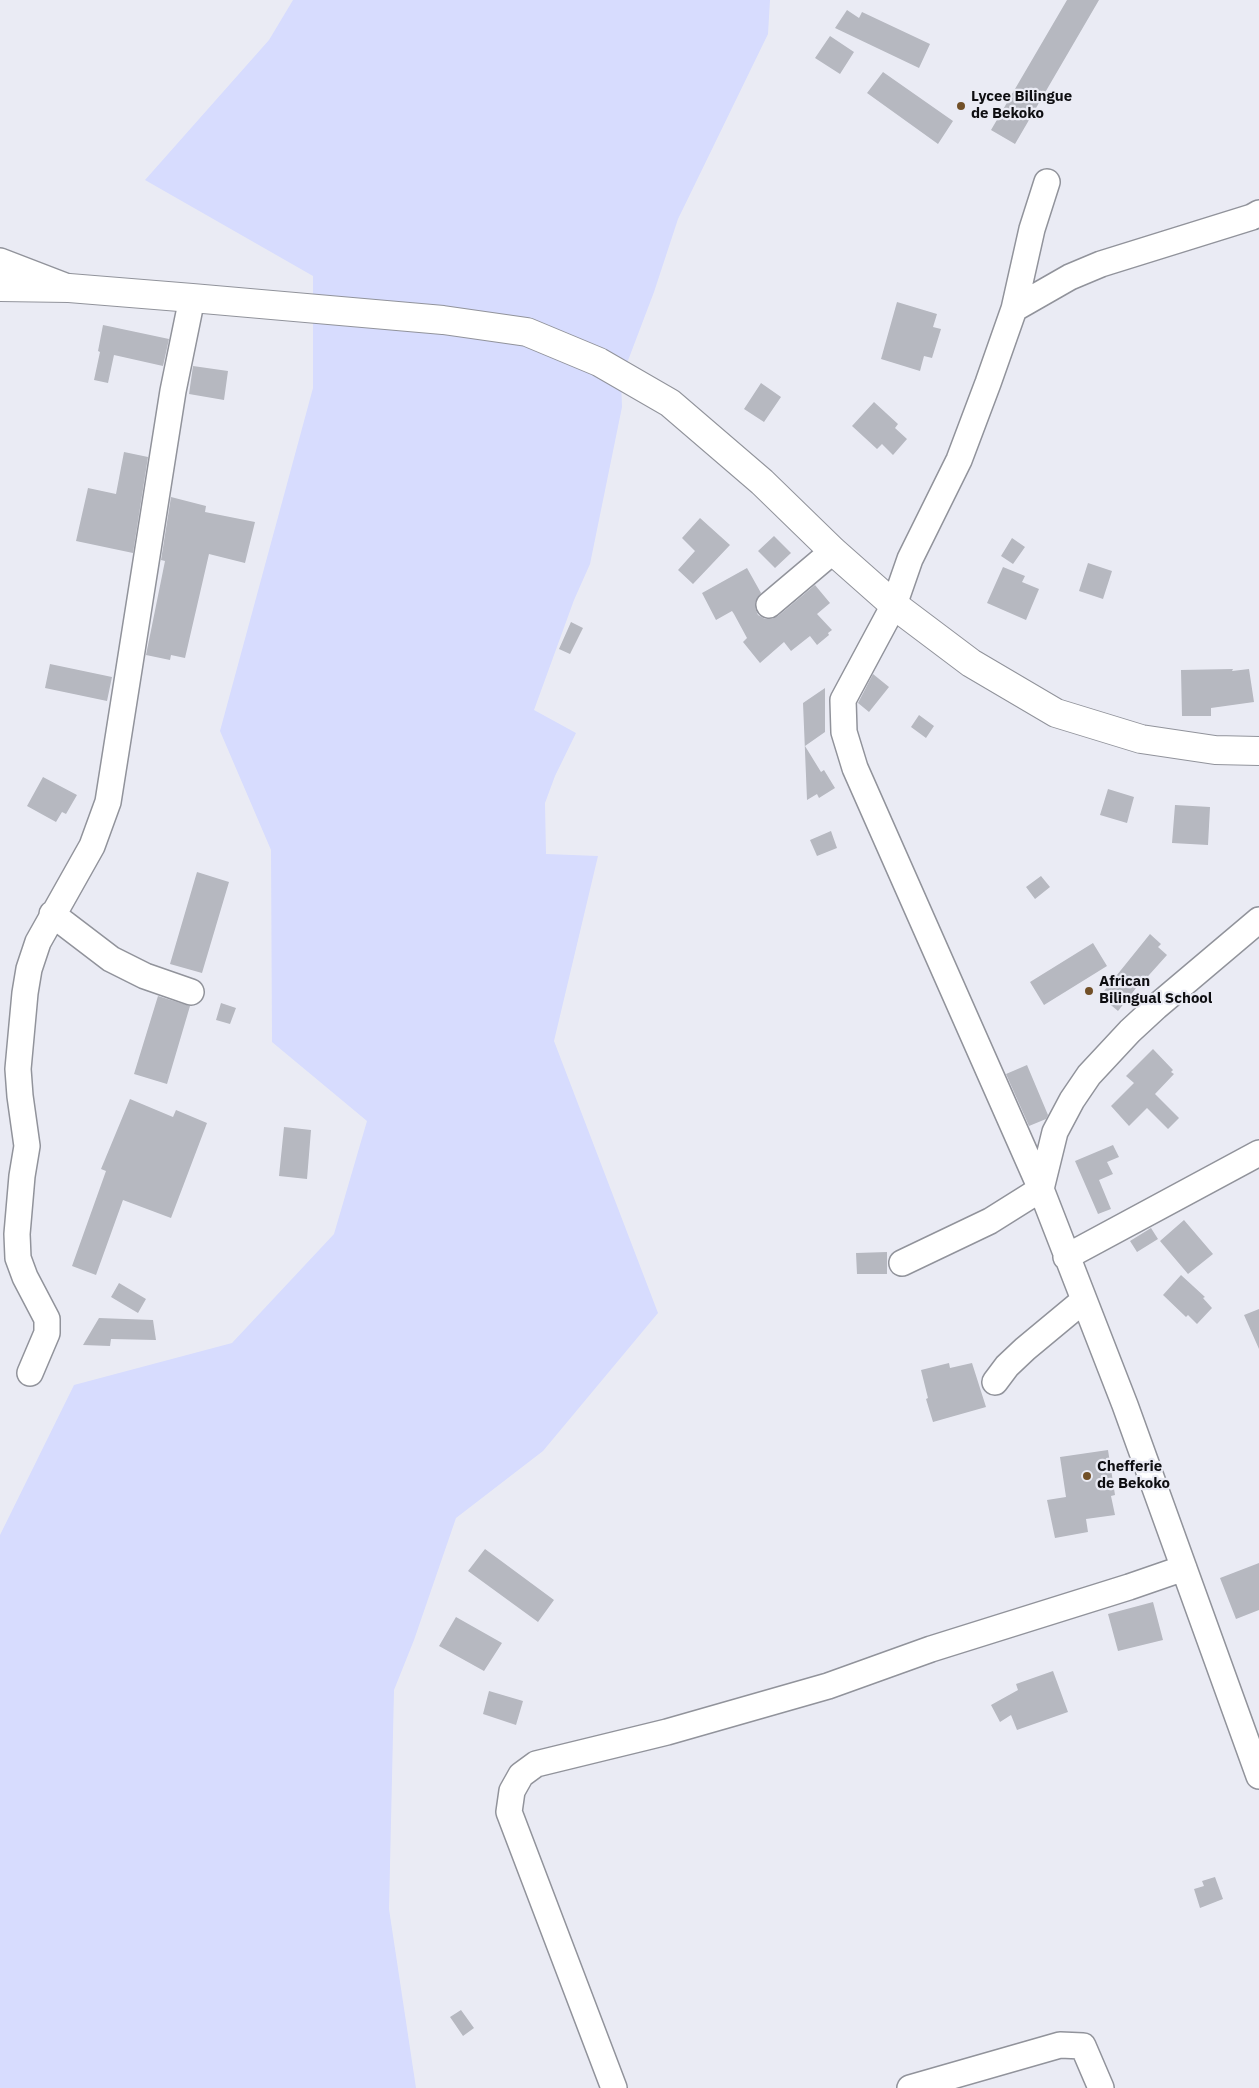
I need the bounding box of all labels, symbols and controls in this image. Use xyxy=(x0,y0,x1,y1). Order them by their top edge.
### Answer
place label: Lycee Bilingue de Bekoko xyxy=(971,88,1072,123)
marker: Lycee Bilingue de Bekoko xyxy=(955,100,967,112)
place label: African Bilingual School xyxy=(1099,973,1212,1008)
marker: African Bilingual School xyxy=(1083,985,1095,997)
place label: Chefferie de Bekoko xyxy=(1097,1458,1170,1493)
marker: Chefferie de Bekoko xyxy=(1081,1470,1093,1482)

